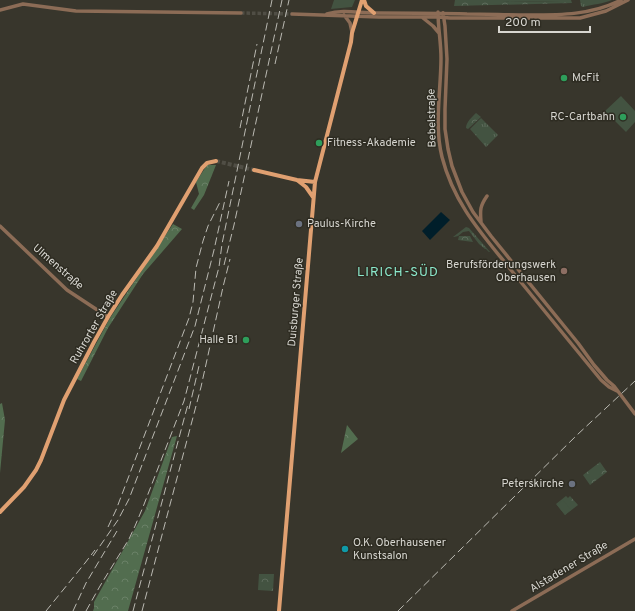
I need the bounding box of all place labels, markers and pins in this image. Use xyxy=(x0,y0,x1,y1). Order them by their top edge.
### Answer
place label: McFit xyxy=(572,71,600,85)
marker: McFit xyxy=(559,73,569,83)
place label: RC-Cartbahn xyxy=(550,110,615,124)
marker: RC-Cartbahn xyxy=(618,112,628,122)
place label: Fitness-Akademie xyxy=(327,136,416,150)
marker: Fitness-Akademie xyxy=(314,138,324,148)
place label: Paulus-Kirche xyxy=(307,217,376,231)
marker: Paulus-Kirche xyxy=(294,219,304,229)
place label: Berufsförderungswerk Oberhausen xyxy=(446,258,556,285)
marker: Berufsförderungswerk Oberhausen xyxy=(559,266,569,276)
place label: Halle B1 xyxy=(199,333,238,347)
marker: Halle B1 xyxy=(241,335,251,345)
place label: Peterskirche xyxy=(501,477,564,491)
marker: Peterskirche xyxy=(567,479,577,489)
place label: O.K. Oberhausener Kunstsalon xyxy=(353,536,447,563)
marker: O.K. Oberhausener Kunstsalon xyxy=(340,544,350,554)

